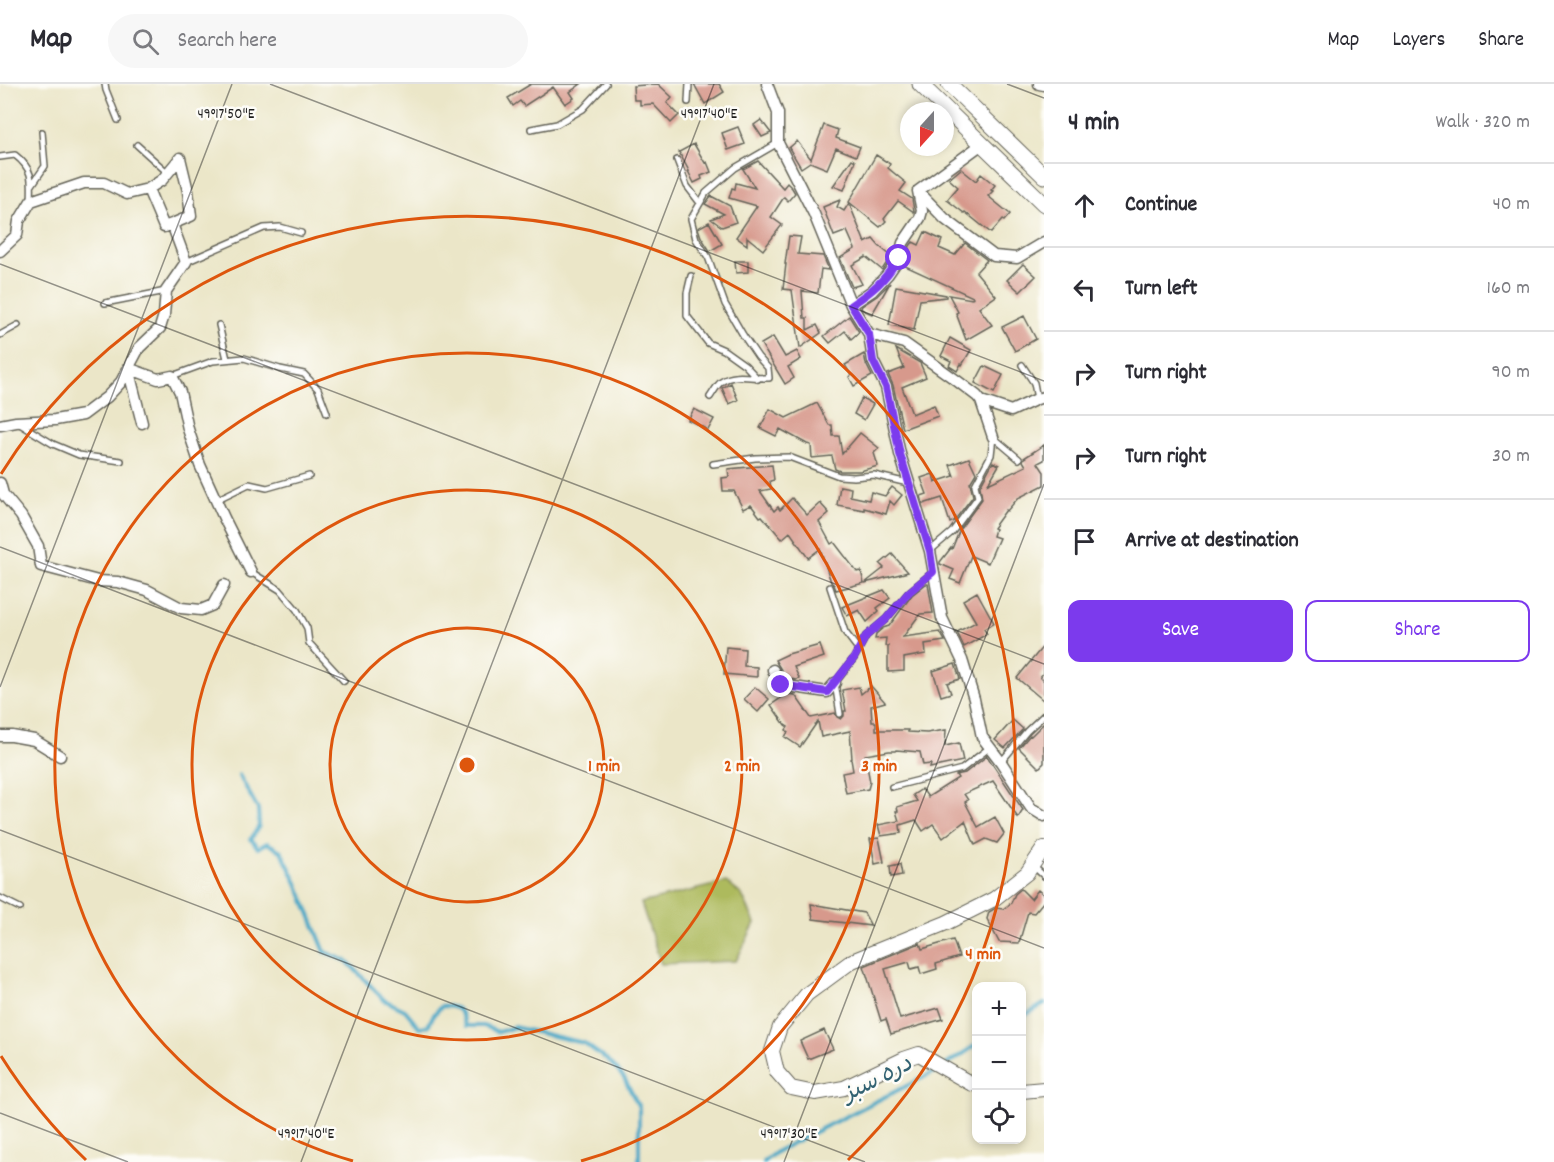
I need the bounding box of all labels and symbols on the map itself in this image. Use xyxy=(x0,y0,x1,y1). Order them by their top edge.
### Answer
north arrow xyxy=(900,102,954,156)
text: 49°17'50"E xyxy=(197,104,255,126)
text: 49°17'40"E xyxy=(681,104,737,126)
route start xyxy=(885,244,911,270)
route end xyxy=(767,671,793,697)
centre of rings xyxy=(457,755,477,775)
text: 1 min xyxy=(588,755,620,780)
text: 2 min xyxy=(724,755,760,780)
text: 3 min xyxy=(861,755,897,780)
text: 4 min xyxy=(965,943,1001,968)
water label: دره سبز xyxy=(834,1048,919,1113)
text: 49°17'40"E xyxy=(278,1124,334,1146)
text: 49°17'30"E xyxy=(761,1124,818,1146)

